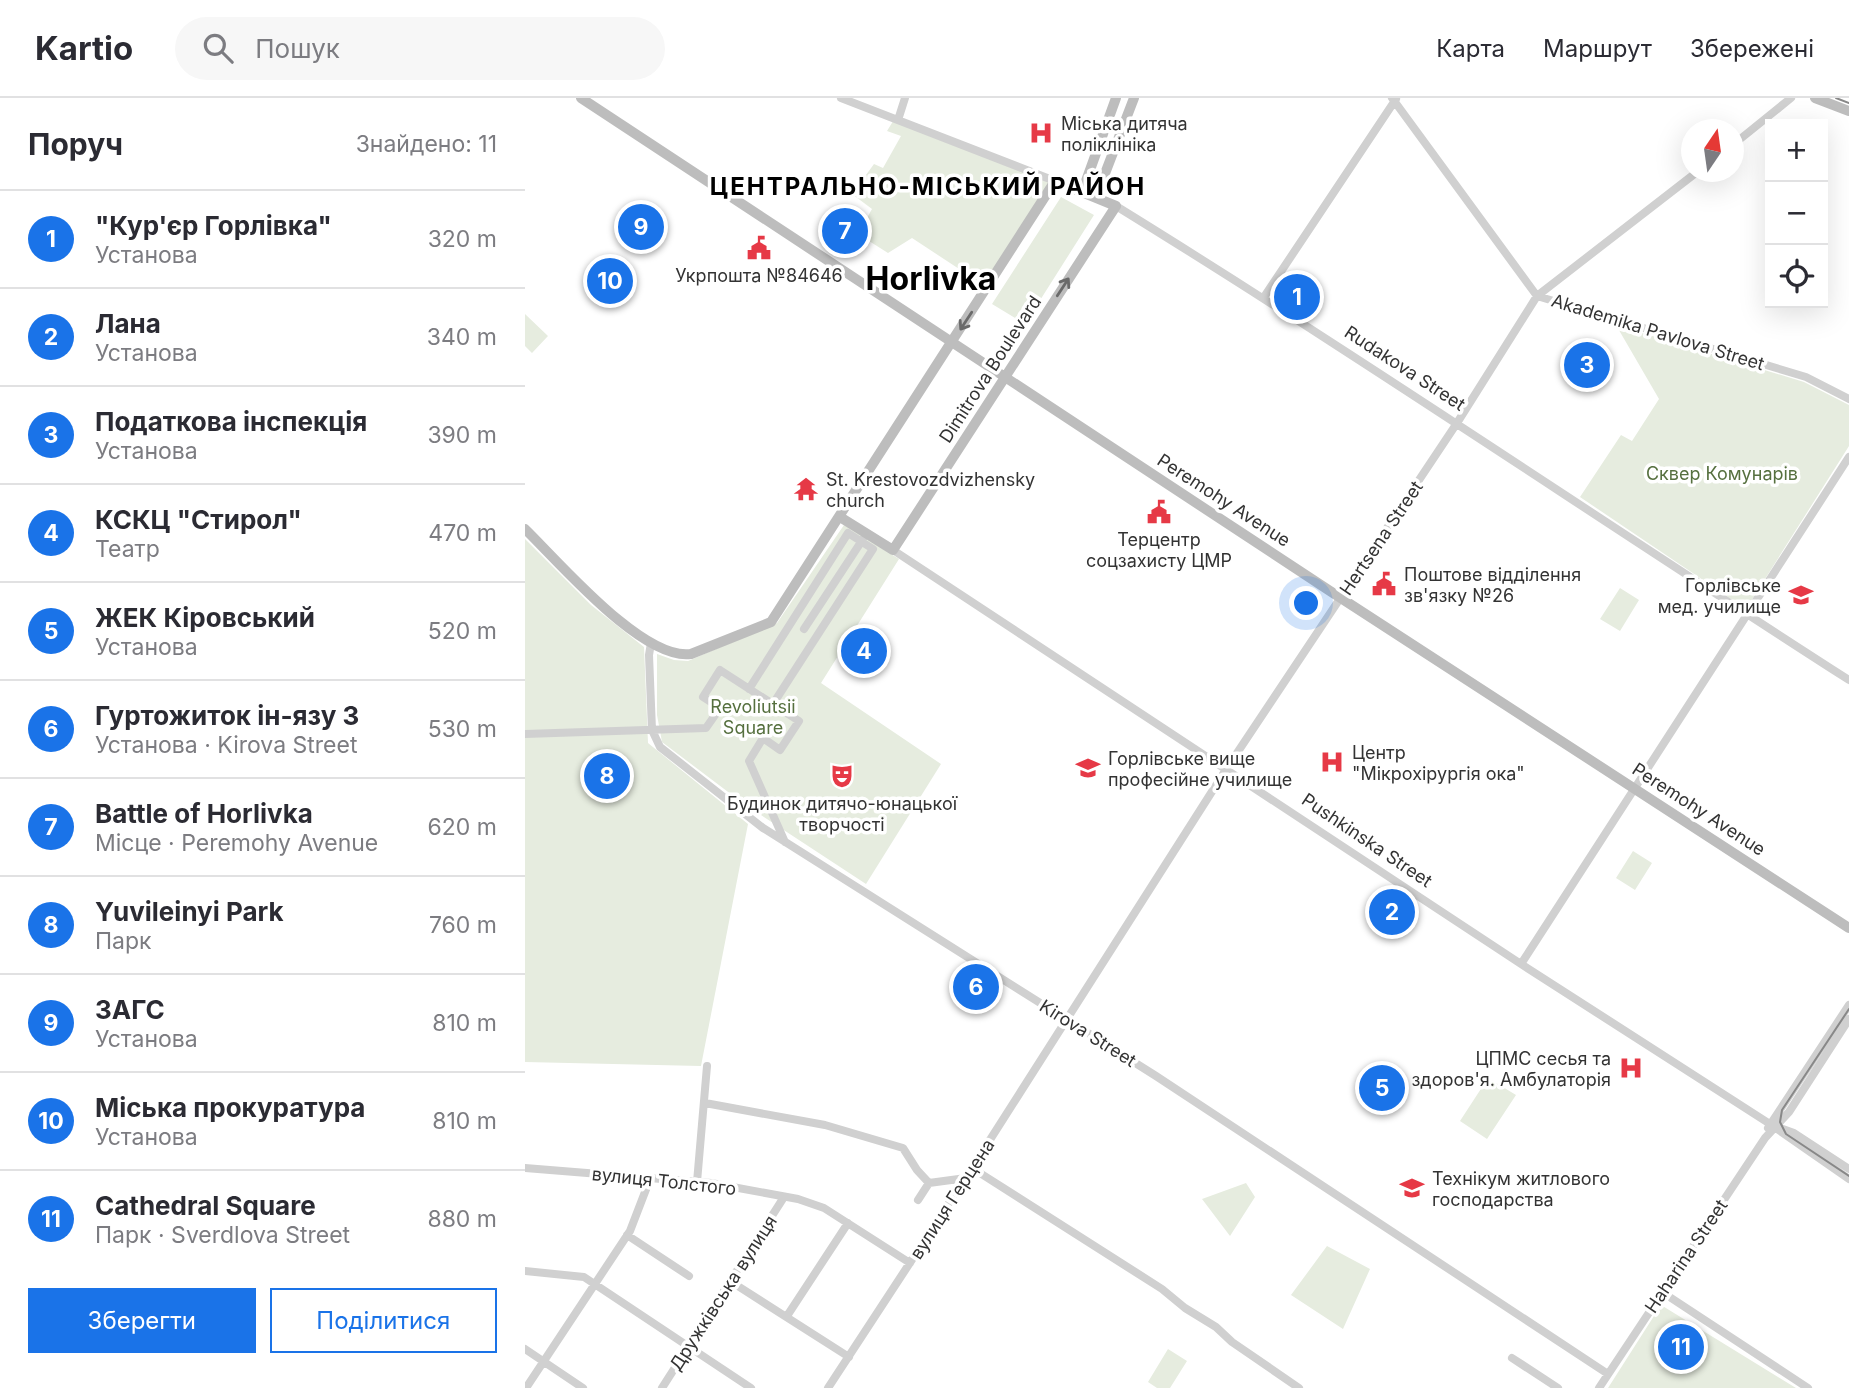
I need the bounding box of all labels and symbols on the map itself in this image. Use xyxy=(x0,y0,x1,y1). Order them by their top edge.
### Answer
place label: Міська дитяча поліклініка xyxy=(1061,113,1188,155)
hospital icon: Міська дитяча поліклініка xyxy=(1027,119,1055,147)
north arrow xyxy=(1681,119,1744,182)
district label: ЦЕНТРАЛЬНО-МІСЬКИЙ РАЙОН xyxy=(710,171,1146,201)
pin: 9 xyxy=(618,201,664,253)
pin: 7 xyxy=(822,205,868,257)
public building icon: Укрпошта №84646 xyxy=(745,234,773,262)
pin: 10 xyxy=(587,255,633,307)
district label: Horlivka xyxy=(866,259,996,298)
place label: Укрпошта №84646 xyxy=(675,265,843,286)
pin: 1 xyxy=(1274,271,1320,323)
one-way arrow xyxy=(1057,278,1071,298)
street label: Akademika Pavlova Street xyxy=(1549,290,1767,374)
street label: Dimitrova Boulevard xyxy=(935,292,1045,446)
one-way arrow xyxy=(958,311,972,331)
street label: Rudakova Street xyxy=(1341,321,1469,415)
pin: 3 xyxy=(1564,339,1610,391)
street label: Peremohy Avenue xyxy=(1154,449,1294,551)
park label: Сквер Комунарів xyxy=(1646,463,1798,484)
place label: St. Krestovozdvizhensky church xyxy=(826,469,1035,511)
temple icon: St. Krestovozdvizhensky church xyxy=(792,475,820,503)
street label: Hertsena Street xyxy=(1335,477,1427,599)
public building icon: Терцентр соцзахисту ЦМР xyxy=(1145,498,1173,526)
place label: Терцентр соцзахисту ЦМР xyxy=(1086,529,1232,571)
place label: Поштове відділення зв'язку №26 xyxy=(1404,564,1581,606)
public building icon: Поштове відділення зв'язку №26 xyxy=(1370,570,1398,598)
place label: Горлівське мед. училище xyxy=(1658,575,1781,617)
school or university icon: Горлівське мед. училище xyxy=(1787,581,1815,609)
your location xyxy=(1289,586,1323,620)
pin: 4 xyxy=(841,625,887,677)
park label: Revoliutsii Square xyxy=(710,696,796,738)
place label: Центр "Мікрохірургія ока" xyxy=(1352,742,1525,784)
place label: Горлівське вище професійне училище xyxy=(1108,748,1292,790)
hospital icon: Центр "Мікрохірургія ока" xyxy=(1318,748,1346,776)
pin: 8 xyxy=(584,750,630,802)
school or university icon: Горлівське вище професійне училище xyxy=(1074,754,1102,782)
street label: Peremohy Avenue xyxy=(1629,758,1769,860)
theatre icon: Будинок дитячо-юнацької творчості xyxy=(828,762,856,790)
street label: Pushkinska Street xyxy=(1298,789,1436,891)
place label: Будинок дитячо-юнацької творчості xyxy=(727,793,959,835)
pin: 2 xyxy=(1369,886,1415,938)
pin: 6 xyxy=(953,961,999,1013)
street label: Kirova Street xyxy=(1036,995,1140,1071)
place label: ЦПМС сесья та здоров'я. Амбулаторія xyxy=(1411,1048,1611,1090)
hospital icon: ЦПМС сесья та здоров'я. Амбулаторія xyxy=(1617,1054,1645,1082)
pin: 5 xyxy=(1359,1062,1405,1114)
street label: вулиця Герцена xyxy=(905,1135,999,1263)
street label: вулиця Толстого xyxy=(591,1163,737,1199)
place label: Технікум житлового господарства xyxy=(1432,1168,1610,1210)
school or university icon: Технікум житлового господарства xyxy=(1398,1174,1426,1202)
street label: Haharina Street xyxy=(1640,1195,1732,1317)
street label: Дружківська вулиця xyxy=(665,1211,781,1375)
pin: 11 xyxy=(1658,1321,1704,1373)

